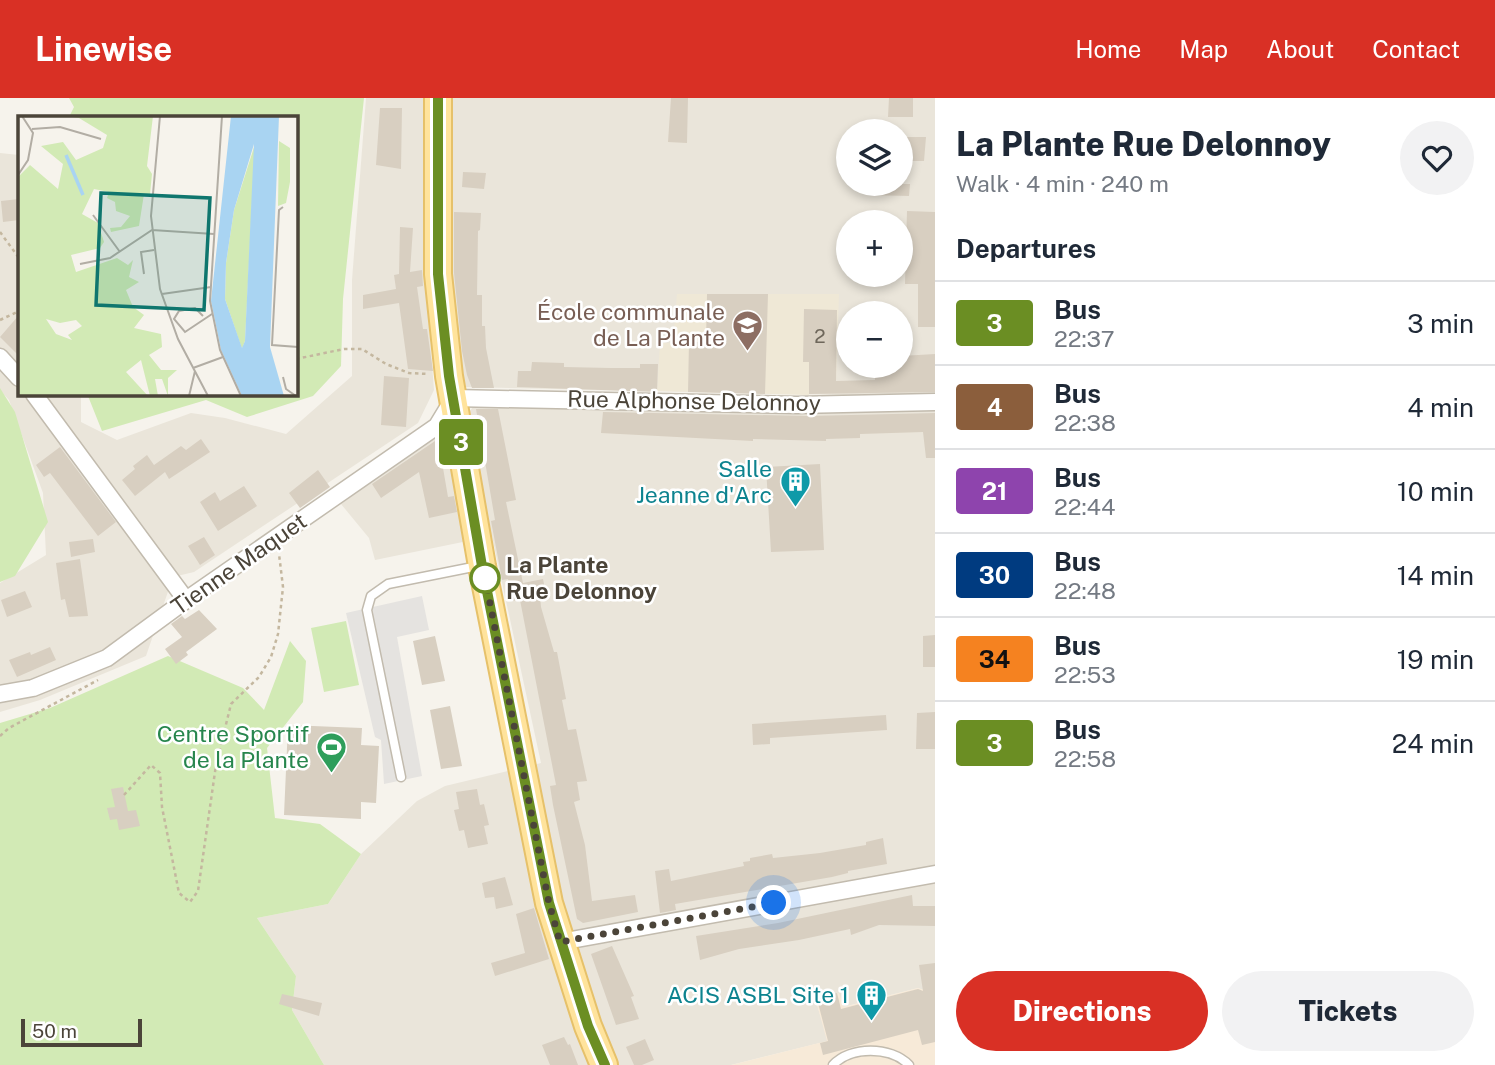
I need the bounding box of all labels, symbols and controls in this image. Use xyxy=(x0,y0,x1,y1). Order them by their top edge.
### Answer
text: Linewise xyxy=(35,30,172,68)
text: Home xyxy=(1075,35,1141,63)
text: Map xyxy=(1179,35,1228,63)
text: About xyxy=(1266,35,1334,63)
text: Contact xyxy=(1372,35,1460,63)
inset map xyxy=(18,116,298,396)
map controls xyxy=(836,119,913,378)
button: layers xyxy=(836,119,913,196)
button: heart xyxy=(1400,121,1474,195)
text: La Plante Rue Delonnoy xyxy=(956,125,1331,163)
text: Walk · 4 min · 240 m xyxy=(956,170,1169,197)
button: + xyxy=(836,210,913,287)
text: Departures xyxy=(956,233,1096,264)
text: Bus xyxy=(1054,294,1101,325)
place label: École communale de La Plante xyxy=(537,298,725,351)
button: − xyxy=(836,301,913,378)
school or university icon: École communale de La Plante xyxy=(731,308,765,352)
text: 3 min xyxy=(1407,308,1474,339)
text: 3 xyxy=(987,309,1002,337)
house number: 2 xyxy=(814,325,826,347)
text: 22:37 xyxy=(1054,325,1114,352)
text: Bus xyxy=(1054,378,1101,409)
street label: Rue Alphonse Delonnoy xyxy=(567,385,821,416)
text: 4 min xyxy=(1407,392,1474,423)
text: 4 xyxy=(987,393,1002,421)
text: 22:38 xyxy=(1054,409,1116,436)
line badge: 3 xyxy=(438,419,484,465)
text: 3 xyxy=(453,428,469,456)
place label: Salle Jeanne d'Arc xyxy=(636,455,772,508)
text: Bus xyxy=(1054,462,1101,493)
building icon: Salle Jeanne d'Arc xyxy=(778,465,812,509)
text: 10 min xyxy=(1397,476,1474,507)
text: 21 xyxy=(982,477,1007,505)
text: 22:44 xyxy=(1054,493,1115,520)
street label: Tienne Maquet xyxy=(166,507,312,620)
text: Bus xyxy=(1054,546,1101,577)
place label: La Plante Rue Delonnoy xyxy=(506,551,657,604)
text: 14 min xyxy=(1397,560,1474,591)
text: 30 xyxy=(979,561,1010,589)
marker: La Plante Rue Delonnoy xyxy=(470,563,500,593)
text: 22:48 xyxy=(1054,577,1116,604)
text: Bus xyxy=(1054,630,1101,661)
text: 19 min xyxy=(1397,644,1474,675)
text: 34 xyxy=(979,645,1010,673)
text: 22:53 xyxy=(1054,661,1116,688)
text: Bus xyxy=(1054,714,1101,745)
place label: Centre Sportif de la Plante xyxy=(157,720,309,773)
text: 24 min xyxy=(1392,728,1474,759)
text: 3 xyxy=(987,729,1002,757)
sports icon: Centre Sportif de la Plante xyxy=(315,730,349,774)
text: 22:58 xyxy=(1054,745,1116,772)
your location xyxy=(756,885,791,920)
button: Directions xyxy=(956,971,1208,1051)
button: Tickets xyxy=(1222,971,1474,1051)
building icon: ACIS ASBL Site 1 xyxy=(855,978,889,1022)
place label: ACIS ASBL Site 1 xyxy=(667,981,849,1008)
scale bar xyxy=(21,1016,142,1048)
text: 50 m xyxy=(32,1020,77,1042)

